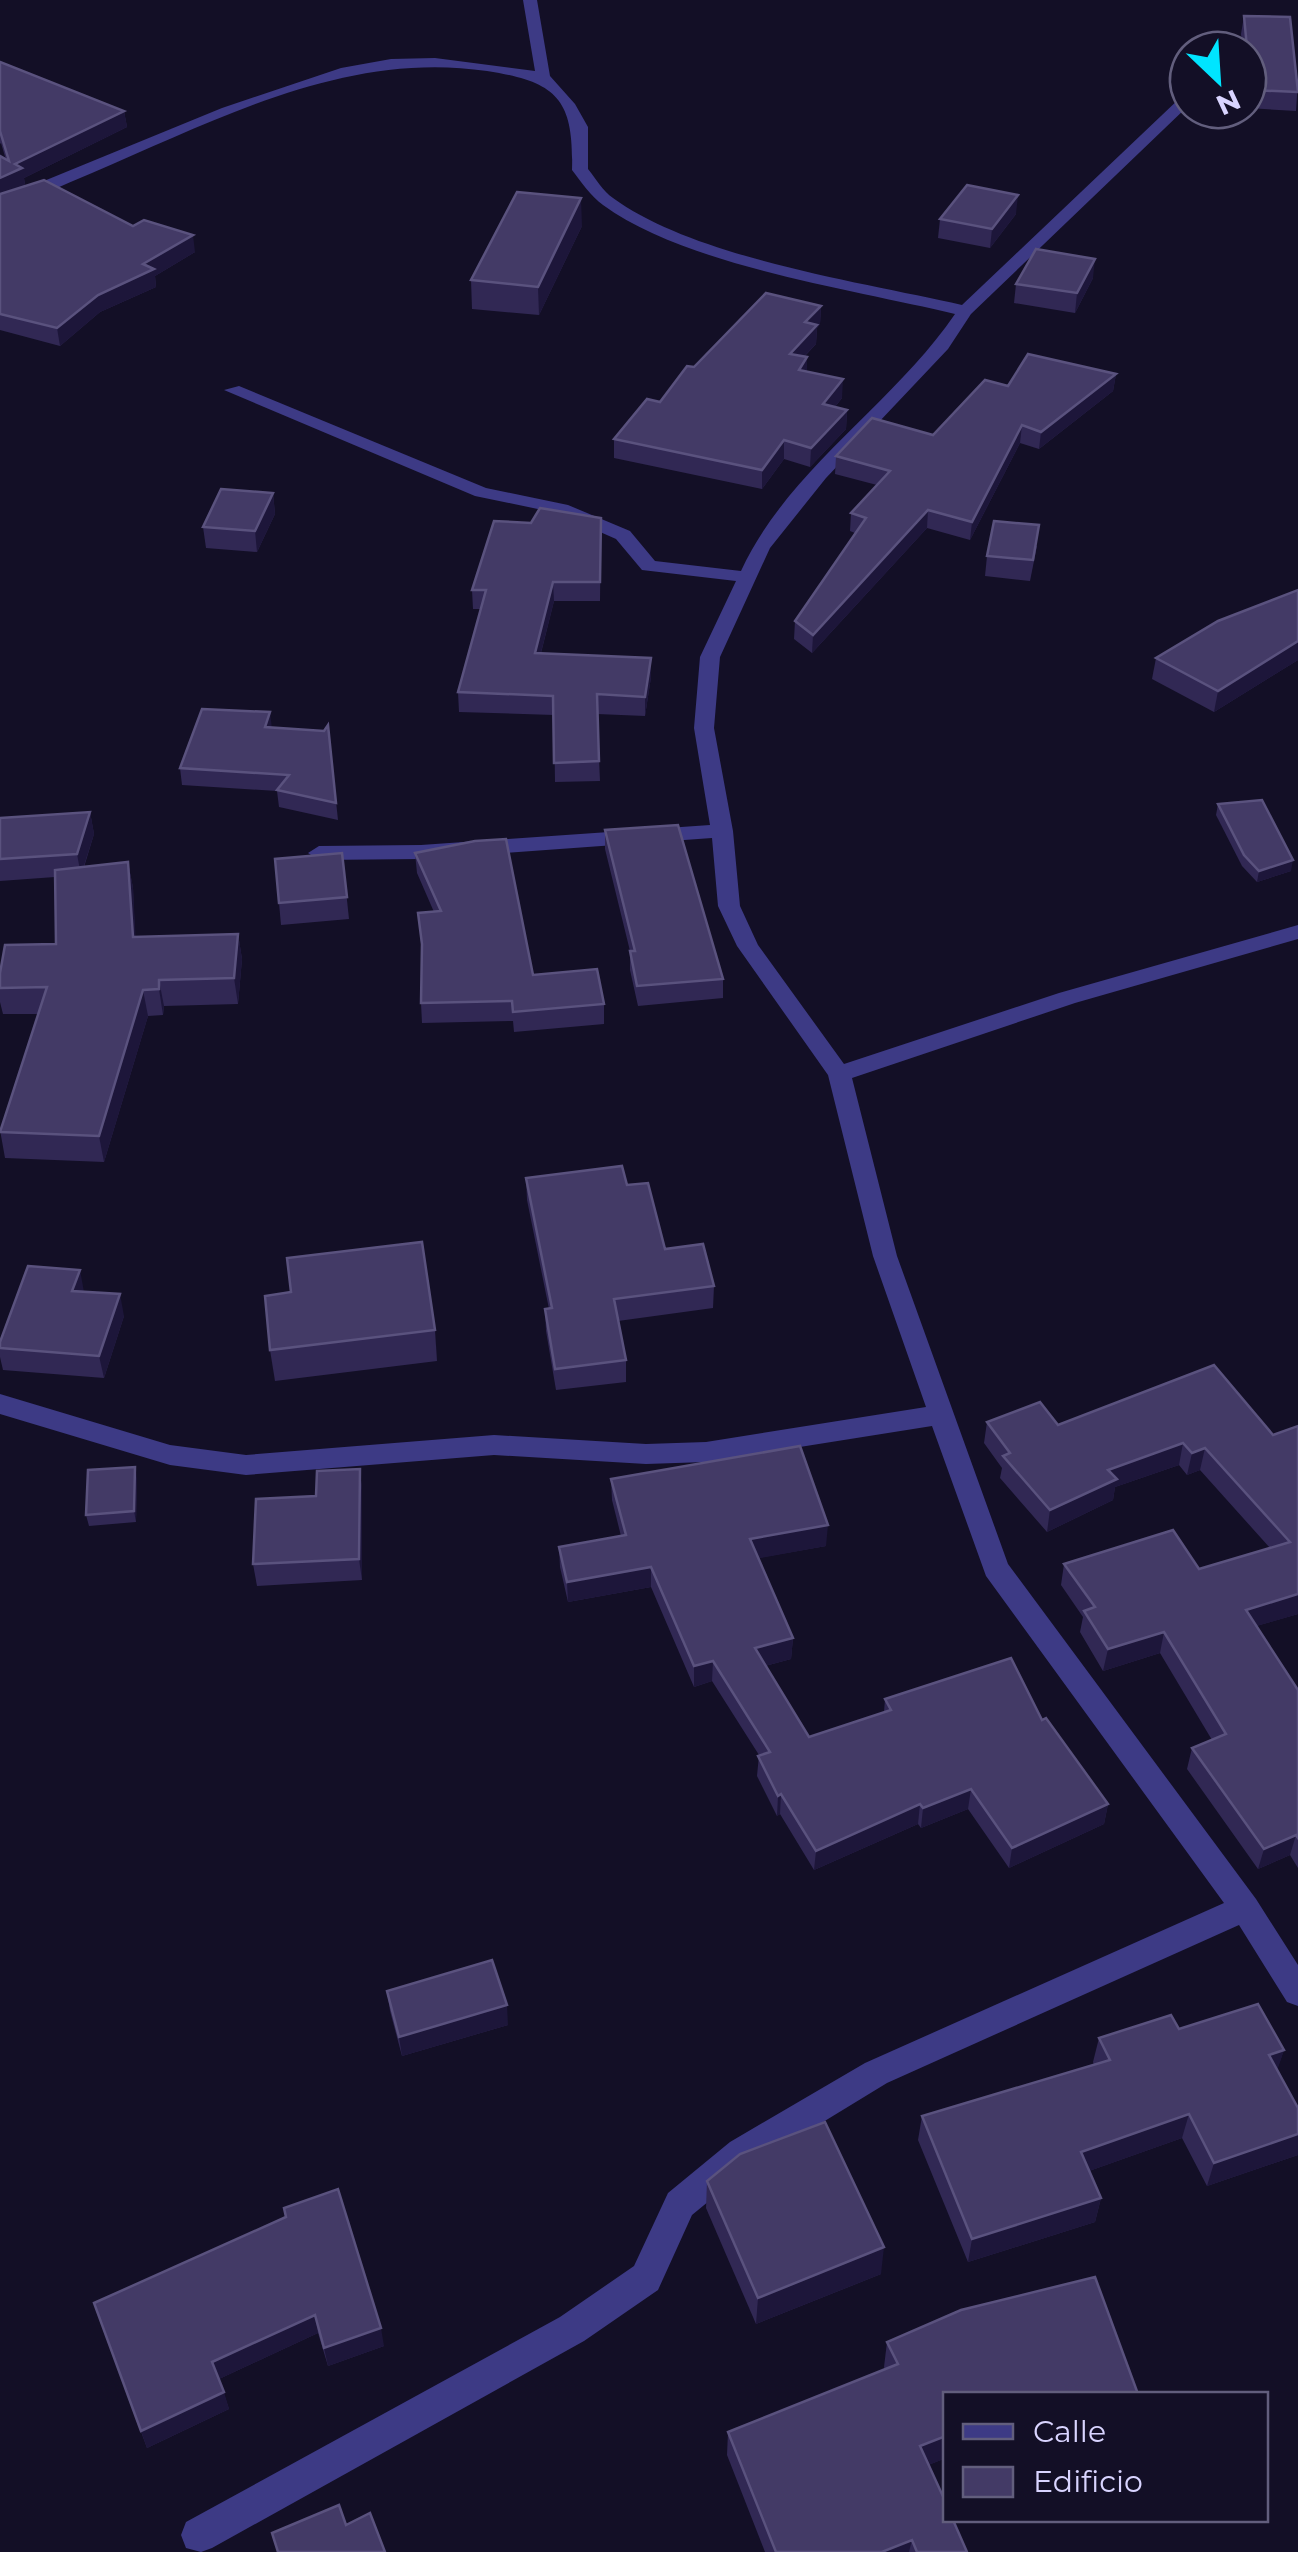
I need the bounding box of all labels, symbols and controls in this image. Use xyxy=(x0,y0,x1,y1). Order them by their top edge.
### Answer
north arrow xyxy=(1168,30,1268,130)
text: N xyxy=(1211,82,1246,123)
legend xyxy=(943,2392,1268,2522)
text: Calle xyxy=(1033,2413,1106,2450)
text: Edificio xyxy=(1033,2463,1143,2500)

